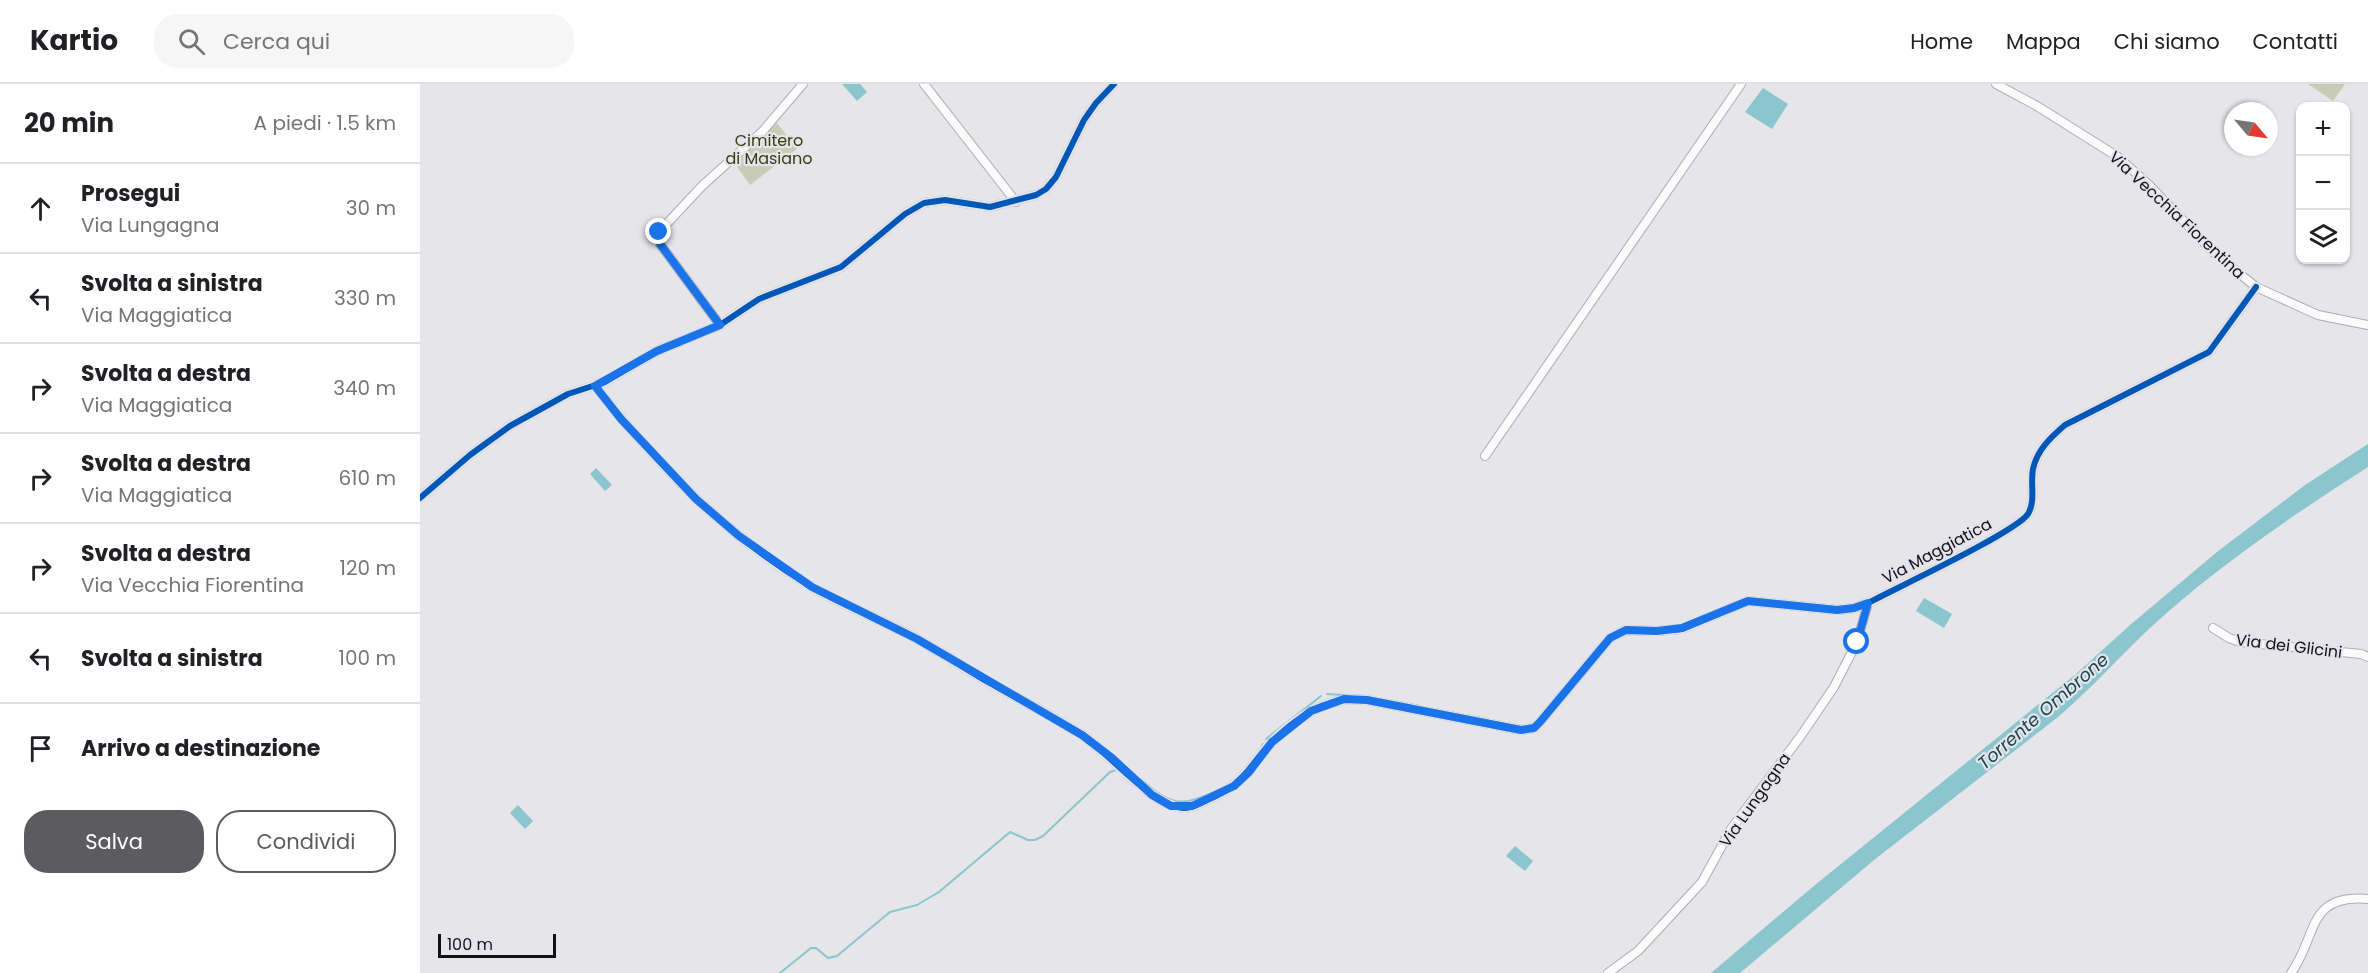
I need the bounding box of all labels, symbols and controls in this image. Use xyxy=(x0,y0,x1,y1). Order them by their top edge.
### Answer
search box xyxy=(154,14,574,68)
text: Kartio xyxy=(30,21,118,60)
icon: search xyxy=(175,25,208,58)
text: Cerca qui xyxy=(223,26,330,57)
text: Home xyxy=(1910,27,1973,56)
text: Mappa xyxy=(2006,27,2081,56)
text: Chi siamo xyxy=(2114,27,2220,56)
text: Contatti xyxy=(2253,27,2338,56)
north arrow xyxy=(2224,102,2278,156)
map controls xyxy=(2296,102,2350,264)
button: + xyxy=(2296,102,2350,156)
text: 20 min xyxy=(24,105,114,141)
text: A piedi · 1.5 km xyxy=(254,109,396,137)
park label: Cimitero di Masiano xyxy=(725,129,813,170)
street label: Via Vecchia Fiorentina xyxy=(2104,146,2250,284)
button: − xyxy=(2296,156,2350,210)
text: Prosegui xyxy=(81,178,180,209)
icon: ahead xyxy=(24,192,57,225)
text: 30 m xyxy=(346,194,396,222)
button: layers xyxy=(2296,210,2350,264)
text: Via Lungagna xyxy=(81,211,219,239)
route end xyxy=(645,218,671,244)
text: Svolta a sinistra xyxy=(81,268,263,299)
icon: left xyxy=(24,282,57,315)
text: 330 m xyxy=(334,284,396,312)
text: Via Maggiatica xyxy=(81,301,232,329)
text: Svolta a destra xyxy=(81,358,251,389)
icon: right xyxy=(24,372,57,405)
text: 340 m xyxy=(333,374,396,402)
text: Via Maggiatica xyxy=(81,391,232,419)
text: Svolta a destra xyxy=(81,448,251,479)
icon: right xyxy=(24,462,57,495)
text: 610 m xyxy=(338,464,396,492)
text: Via Maggiatica xyxy=(81,481,232,509)
street label: Via Maggiatica xyxy=(1878,512,1996,590)
text: Svolta a destra xyxy=(81,538,251,569)
icon: right xyxy=(24,552,57,585)
text: 120 m xyxy=(340,554,396,582)
text: Via Vecchia Fiorentina xyxy=(81,571,304,599)
route start xyxy=(1843,628,1869,654)
street label: Via dei Glicini xyxy=(2235,628,2343,664)
icon: left xyxy=(24,642,57,675)
text: Svolta a sinistra xyxy=(81,643,263,674)
text: 100 m xyxy=(339,644,396,672)
water label: Torrente Ombrone xyxy=(1972,647,2114,775)
icon: arrive xyxy=(24,732,57,765)
text: Arrivo a destinazione xyxy=(81,733,320,764)
street label: Via Lungagna xyxy=(1714,748,1796,852)
button: Salva xyxy=(24,810,204,873)
button: Condividi xyxy=(216,810,396,873)
scale bar xyxy=(438,931,556,958)
text: 100 m xyxy=(447,933,493,956)

